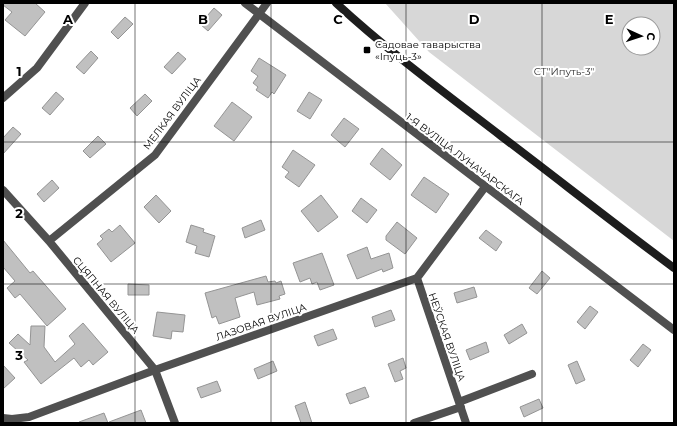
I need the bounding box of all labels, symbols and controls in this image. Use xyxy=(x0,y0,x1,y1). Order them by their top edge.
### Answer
text: A xyxy=(62,11,74,27)
text: B xyxy=(198,11,208,27)
text: C xyxy=(333,11,343,27)
text: D xyxy=(469,11,480,27)
text: E xyxy=(605,11,614,27)
north arrow xyxy=(621,16,661,56)
text: С xyxy=(644,32,658,41)
place label: Садовае таварыства «Іпуць-3» xyxy=(375,38,481,63)
marker: Садовае таварыства «Іпуць-3» xyxy=(362,45,372,55)
text: 1 xyxy=(16,63,22,79)
park label: СТ"Ипуть-3" xyxy=(534,65,595,78)
street label: МЕЛКАЯ ВУЛІЦА xyxy=(140,73,204,152)
street label: 1-Я ВУЛІЦА ЛУНАЧАРСКАГА xyxy=(403,110,527,208)
text: 2 xyxy=(15,205,23,221)
street label: СЦЯПНАЯ ВУЛІЦА xyxy=(70,254,142,337)
street label: НЕЎСКАЯ ВУЛІЦА xyxy=(426,291,468,384)
street label: ЛАЗОВАЯ ВУЛІЦА xyxy=(214,300,309,344)
text: 3 xyxy=(14,347,23,363)

